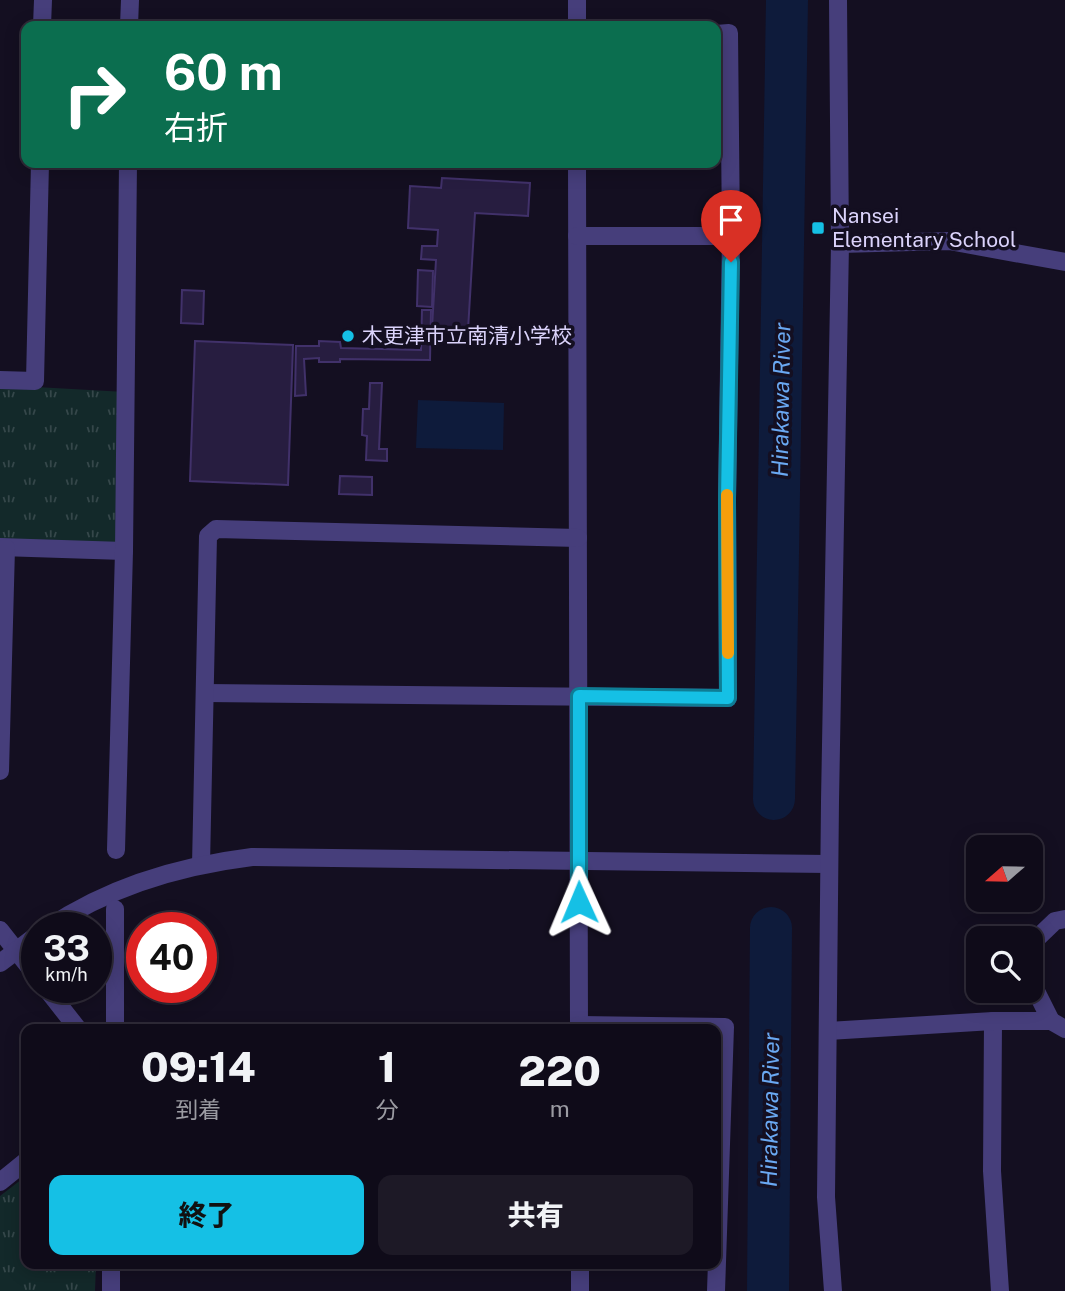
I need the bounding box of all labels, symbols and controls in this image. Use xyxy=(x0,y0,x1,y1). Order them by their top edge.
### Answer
text: 60 m xyxy=(164,43,283,101)
icon: right xyxy=(49,49,140,140)
text: 右折 xyxy=(164,109,228,146)
pin xyxy=(701,190,761,262)
icon: arrive xyxy=(712,201,750,239)
place label: Nansei Elementary School xyxy=(832,203,1016,252)
marker: Nansei Elementary School xyxy=(810,220,826,236)
water label: Hirakawa River xyxy=(766,322,795,477)
place label: 木更津市立南清小学校 xyxy=(362,323,572,348)
marker: 木更津市立南清小学校 xyxy=(340,328,356,344)
north arrow xyxy=(966,835,1043,912)
map controls xyxy=(966,835,1043,1003)
position arrow xyxy=(542,865,616,939)
speed limit sign: 40 xyxy=(126,912,217,1003)
button: search xyxy=(966,926,1043,1003)
text: 33 xyxy=(43,928,90,969)
text: km/h xyxy=(45,964,88,985)
water label: Hirakawa River xyxy=(755,1032,784,1187)
text: 09:14 xyxy=(141,1042,256,1091)
text: 1 xyxy=(378,1042,396,1091)
text: 220 xyxy=(519,1046,601,1095)
text: m xyxy=(550,1095,570,1122)
text: 到着 xyxy=(175,1096,221,1123)
text: 分 xyxy=(376,1096,399,1123)
button: 終了 xyxy=(49,1175,364,1255)
button: 共有 xyxy=(378,1175,693,1255)

